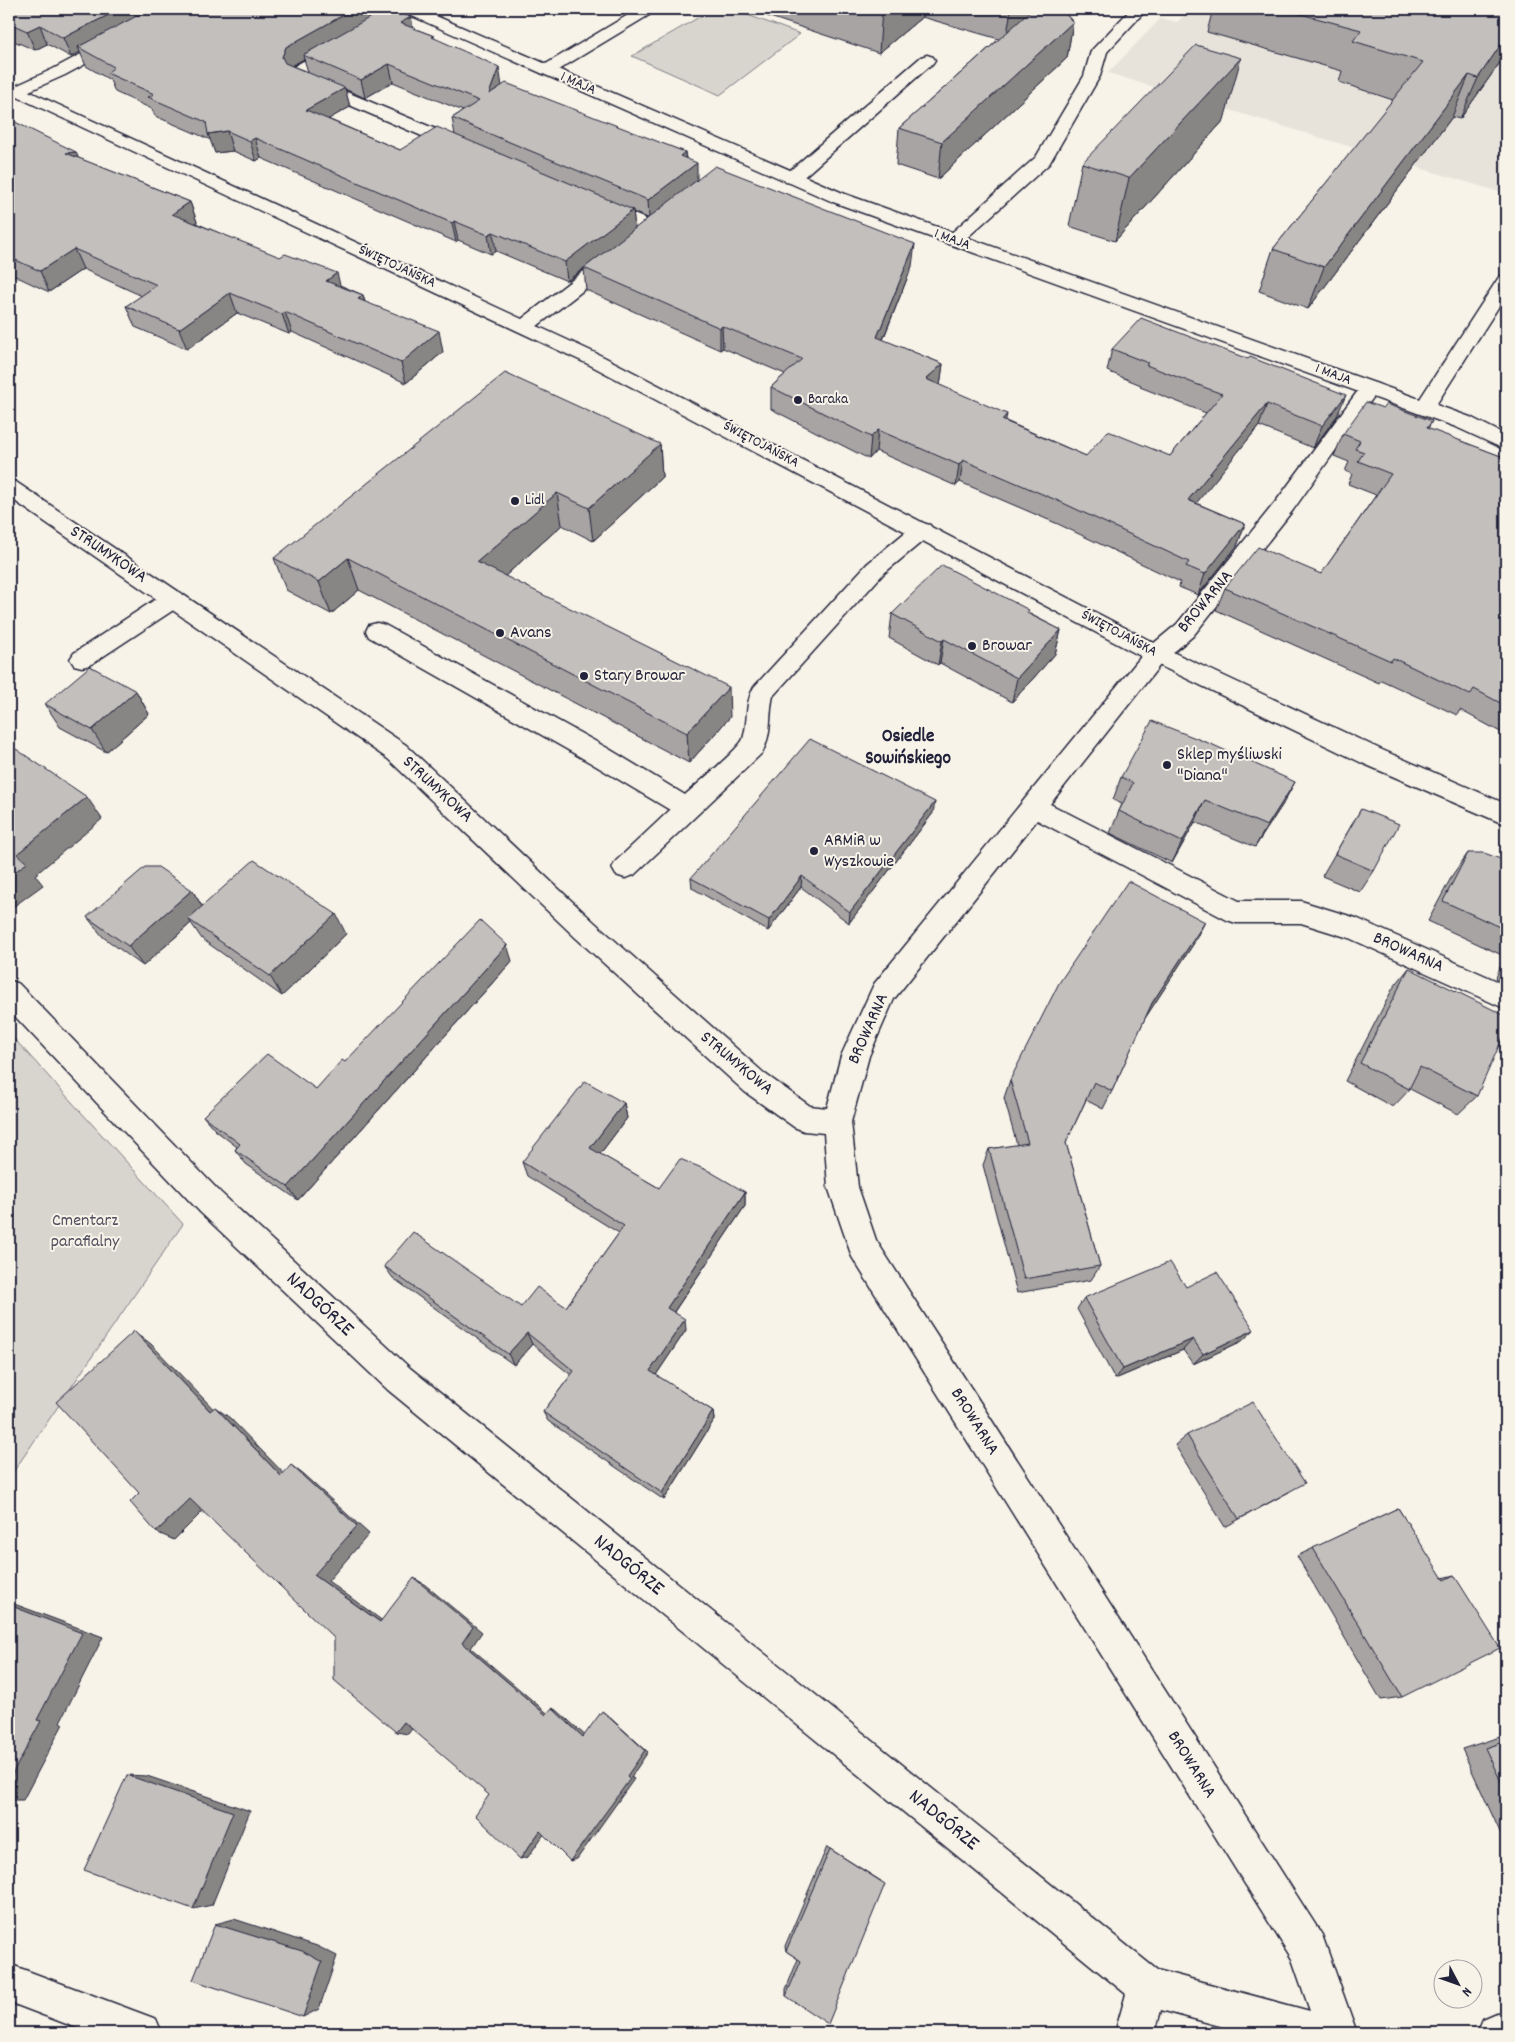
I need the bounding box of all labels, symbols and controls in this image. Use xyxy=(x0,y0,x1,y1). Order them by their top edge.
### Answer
street label: 1 MAJA xyxy=(556,66,600,102)
street label: 1 MAJA xyxy=(931,223,973,257)
street label: ŚWIĘTOJAŃSKA xyxy=(355,239,439,295)
street label: 1 MAJA xyxy=(1312,358,1354,392)
place label: Baraka xyxy=(808,389,849,411)
marker: Baraka xyxy=(792,394,804,406)
street label: ŚWIĘTOJAŃSKA xyxy=(719,416,803,474)
place label: Lidl xyxy=(525,490,545,512)
marker: Lidl xyxy=(509,495,521,507)
street label: STRUMYKOWA xyxy=(64,520,152,590)
street label: BROWARNA xyxy=(1172,565,1240,639)
street label: ŚWIĘTOJAŃSKA xyxy=(1077,605,1161,663)
place label: Avans xyxy=(510,621,552,646)
marker: Avans xyxy=(494,627,506,639)
place label: Browar xyxy=(982,634,1032,659)
marker: Browar xyxy=(966,640,978,652)
place label: Stary Browar xyxy=(594,664,685,689)
marker: Stary Browar xyxy=(578,670,590,682)
district label: Osiedle Sowińskiego xyxy=(865,724,951,773)
place label: Sklep myśliwski "Diana" xyxy=(1177,743,1282,789)
street label: STRUMYKOWA xyxy=(396,751,478,829)
marker: Sklep myśliwski "Diana" xyxy=(1161,759,1173,771)
place label: ARMiR w Wyszkowie xyxy=(824,829,894,875)
marker: ARMiR w Wyszkowie xyxy=(808,845,820,857)
street label: BROWARNA xyxy=(1369,926,1448,980)
street label: BROWARNA xyxy=(842,989,896,1068)
street label: STRUMYKOWA xyxy=(694,1026,778,1102)
park label: Cmentarz parafialny xyxy=(51,1209,120,1255)
street label: NADGÓRZE xyxy=(278,1265,360,1345)
street label: BROWARNA xyxy=(943,1383,1005,1461)
street label: NADGÓRZE xyxy=(586,1528,670,1604)
street label: BROWARNA xyxy=(1160,1726,1222,1804)
street label: NADGÓRZE xyxy=(901,1783,985,1859)
north arrow xyxy=(1432,1960,1482,2010)
text: N xyxy=(1456,1982,1476,2000)

